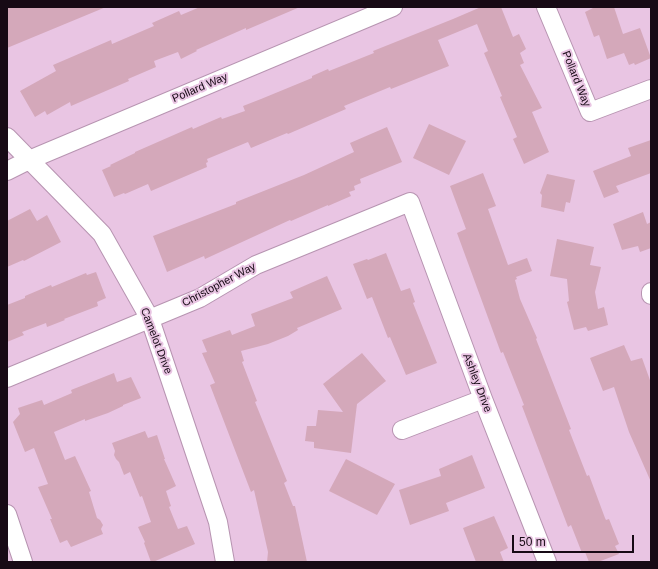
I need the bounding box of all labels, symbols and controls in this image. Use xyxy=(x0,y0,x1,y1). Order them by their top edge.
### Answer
street label: Pollard Way xyxy=(559,49,593,109)
street label: Pollard Way xyxy=(170,70,230,106)
street label: Christopher Way xyxy=(180,260,258,310)
street label: Camelot Drive xyxy=(137,306,175,376)
street label: Ashley Drive xyxy=(460,352,494,414)
scale bar xyxy=(514,527,636,553)
text: 50 m xyxy=(519,535,546,549)

